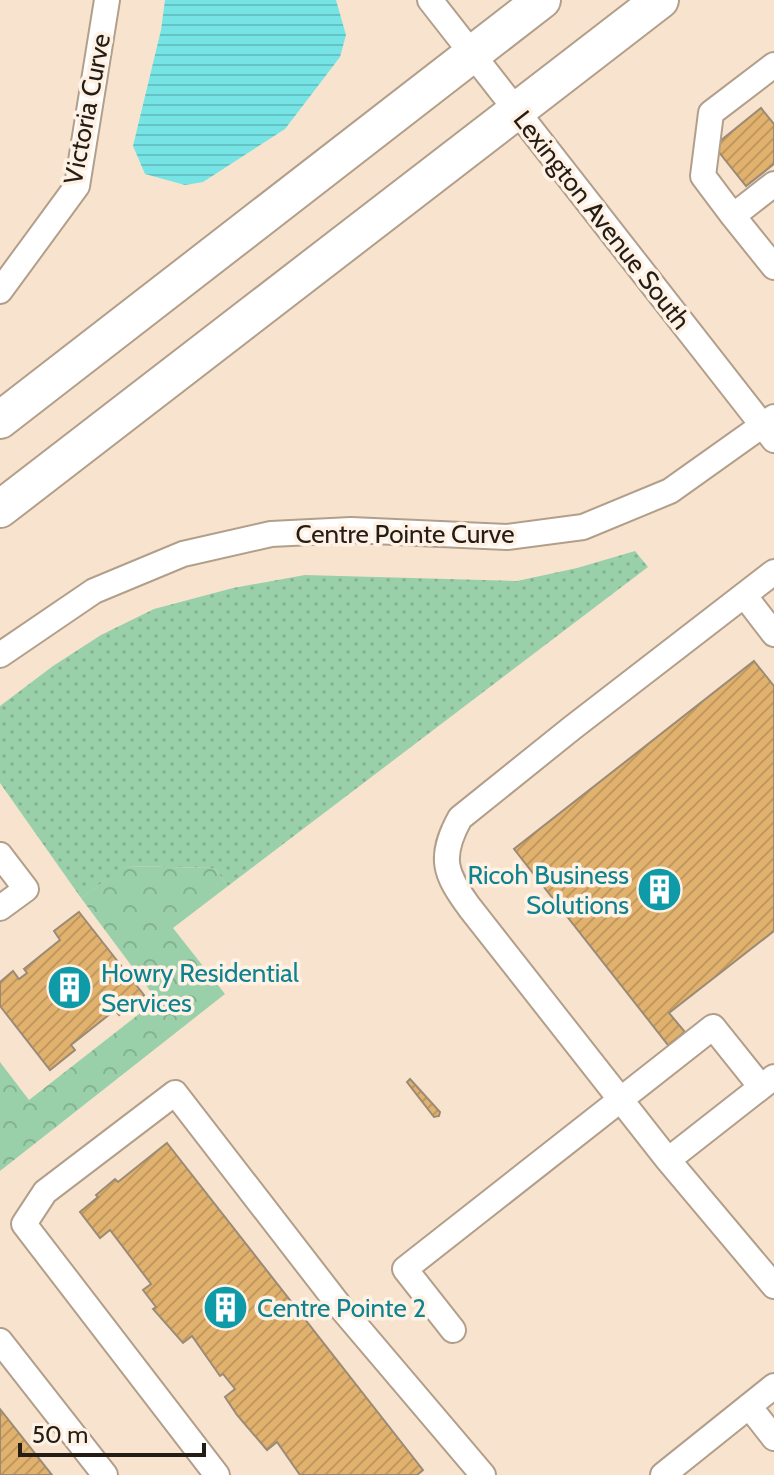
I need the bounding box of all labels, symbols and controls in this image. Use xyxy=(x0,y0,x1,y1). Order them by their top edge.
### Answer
street label: Victoria Curve xyxy=(57,31,117,187)
street label: Lexington Avenue South xyxy=(507,104,697,336)
street label: Centre Pointe Curve xyxy=(296,518,514,550)
place label: Ricoh Business Solutions xyxy=(467,859,629,921)
building icon: Ricoh Business Solutions xyxy=(636,866,684,914)
place label: Howry Residential Services xyxy=(101,957,299,1019)
building icon: Howry Residential Services xyxy=(46,964,94,1012)
building icon: Centre Pointe 2 xyxy=(202,1284,250,1332)
place label: Centre Pointe 2 xyxy=(257,1292,426,1324)
scale bar xyxy=(20,1407,204,1457)
text: 50 m xyxy=(32,1420,88,1449)

